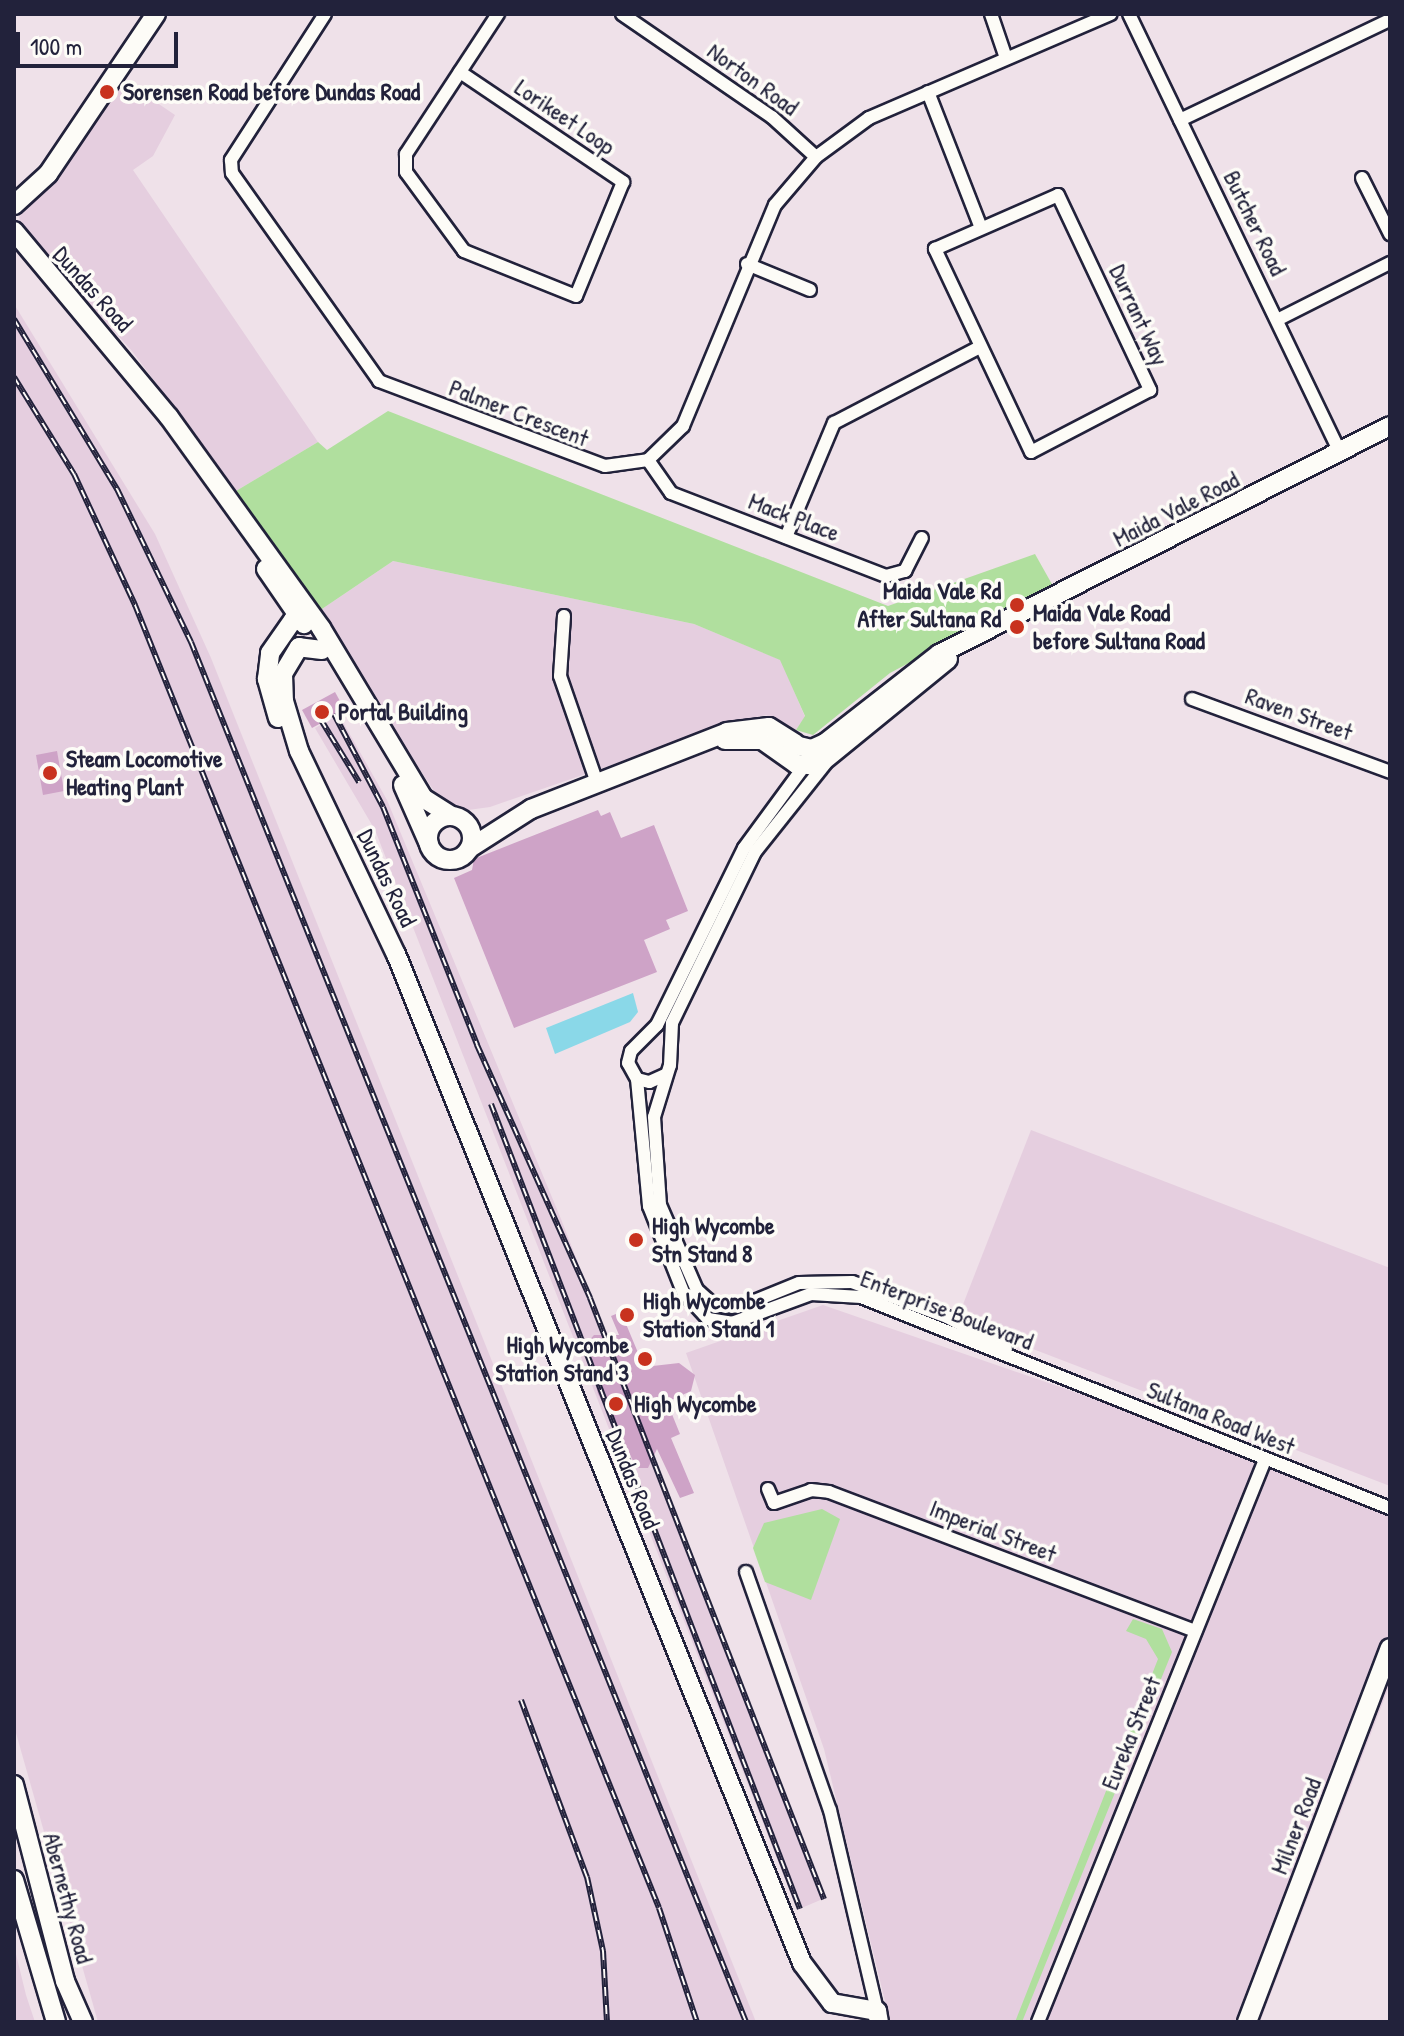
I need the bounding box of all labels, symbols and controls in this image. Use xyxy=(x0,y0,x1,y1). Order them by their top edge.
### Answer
scale bar xyxy=(20,16,182,66)
text: 100 m xyxy=(30,30,82,62)
street label: Norton Road xyxy=(702,36,804,122)
street label: Lorikeet Loop xyxy=(509,73,621,161)
place label: Sorensen Road before Dundas Road xyxy=(123,78,420,106)
marker: Sorensen Road before Dundas Road xyxy=(98,83,116,101)
street label: Butcher Road xyxy=(1217,166,1293,280)
street label: Dundas Road xyxy=(47,240,139,338)
street label: Durrant Way xyxy=(1103,260,1175,370)
street label: Palmer Crescent xyxy=(445,373,593,453)
street label: Maida Vale Road xyxy=(1108,465,1244,553)
street label: Mack Place xyxy=(745,487,843,547)
place label: Maida Vale Rd After Sultana Rd xyxy=(857,577,1001,633)
marker: Maida Vale Rd After Sultana Rd xyxy=(1008,596,1026,614)
place label: Maida Vale Road before Sultana Road xyxy=(1033,599,1205,655)
marker: Maida Vale Road before Sultana Road xyxy=(1008,618,1026,636)
street label: Raven Street xyxy=(1242,681,1356,747)
place label: Portal Building xyxy=(338,698,468,726)
marker: Portal Building xyxy=(313,703,331,721)
place label: Steam Locomotive Heating Plant xyxy=(66,745,222,801)
marker: Steam Locomotive Heating Plant xyxy=(41,764,59,782)
street label: Dundas Road xyxy=(351,825,423,931)
place label: High Wycombe Stn Stand 8 xyxy=(652,1212,775,1268)
marker: High Wycombe Stn Stand 8 xyxy=(627,1231,645,1249)
street label: Enterprise Boulevard xyxy=(857,1264,1037,1356)
place label: High Wycombe Station Stand 1 xyxy=(643,1287,774,1343)
marker: High Wycombe Station Stand 1 xyxy=(618,1306,636,1324)
place label: High Wycombe Station Stand 3 xyxy=(495,1331,629,1387)
marker: High Wycombe Station Stand 3 xyxy=(636,1350,654,1368)
street label: Sultana Road West xyxy=(1143,1375,1299,1461)
place label: High Wycombe xyxy=(634,1390,757,1418)
marker: High Wycombe xyxy=(605,1393,627,1415)
street label: Dundas Road xyxy=(600,1425,666,1533)
street label: Imperial Street xyxy=(925,1494,1061,1568)
street label: Eureka Street xyxy=(1095,1672,1167,1794)
street label: Milner Road xyxy=(1265,1774,1327,1878)
street label: Abernethy Road xyxy=(37,1829,99,1967)

